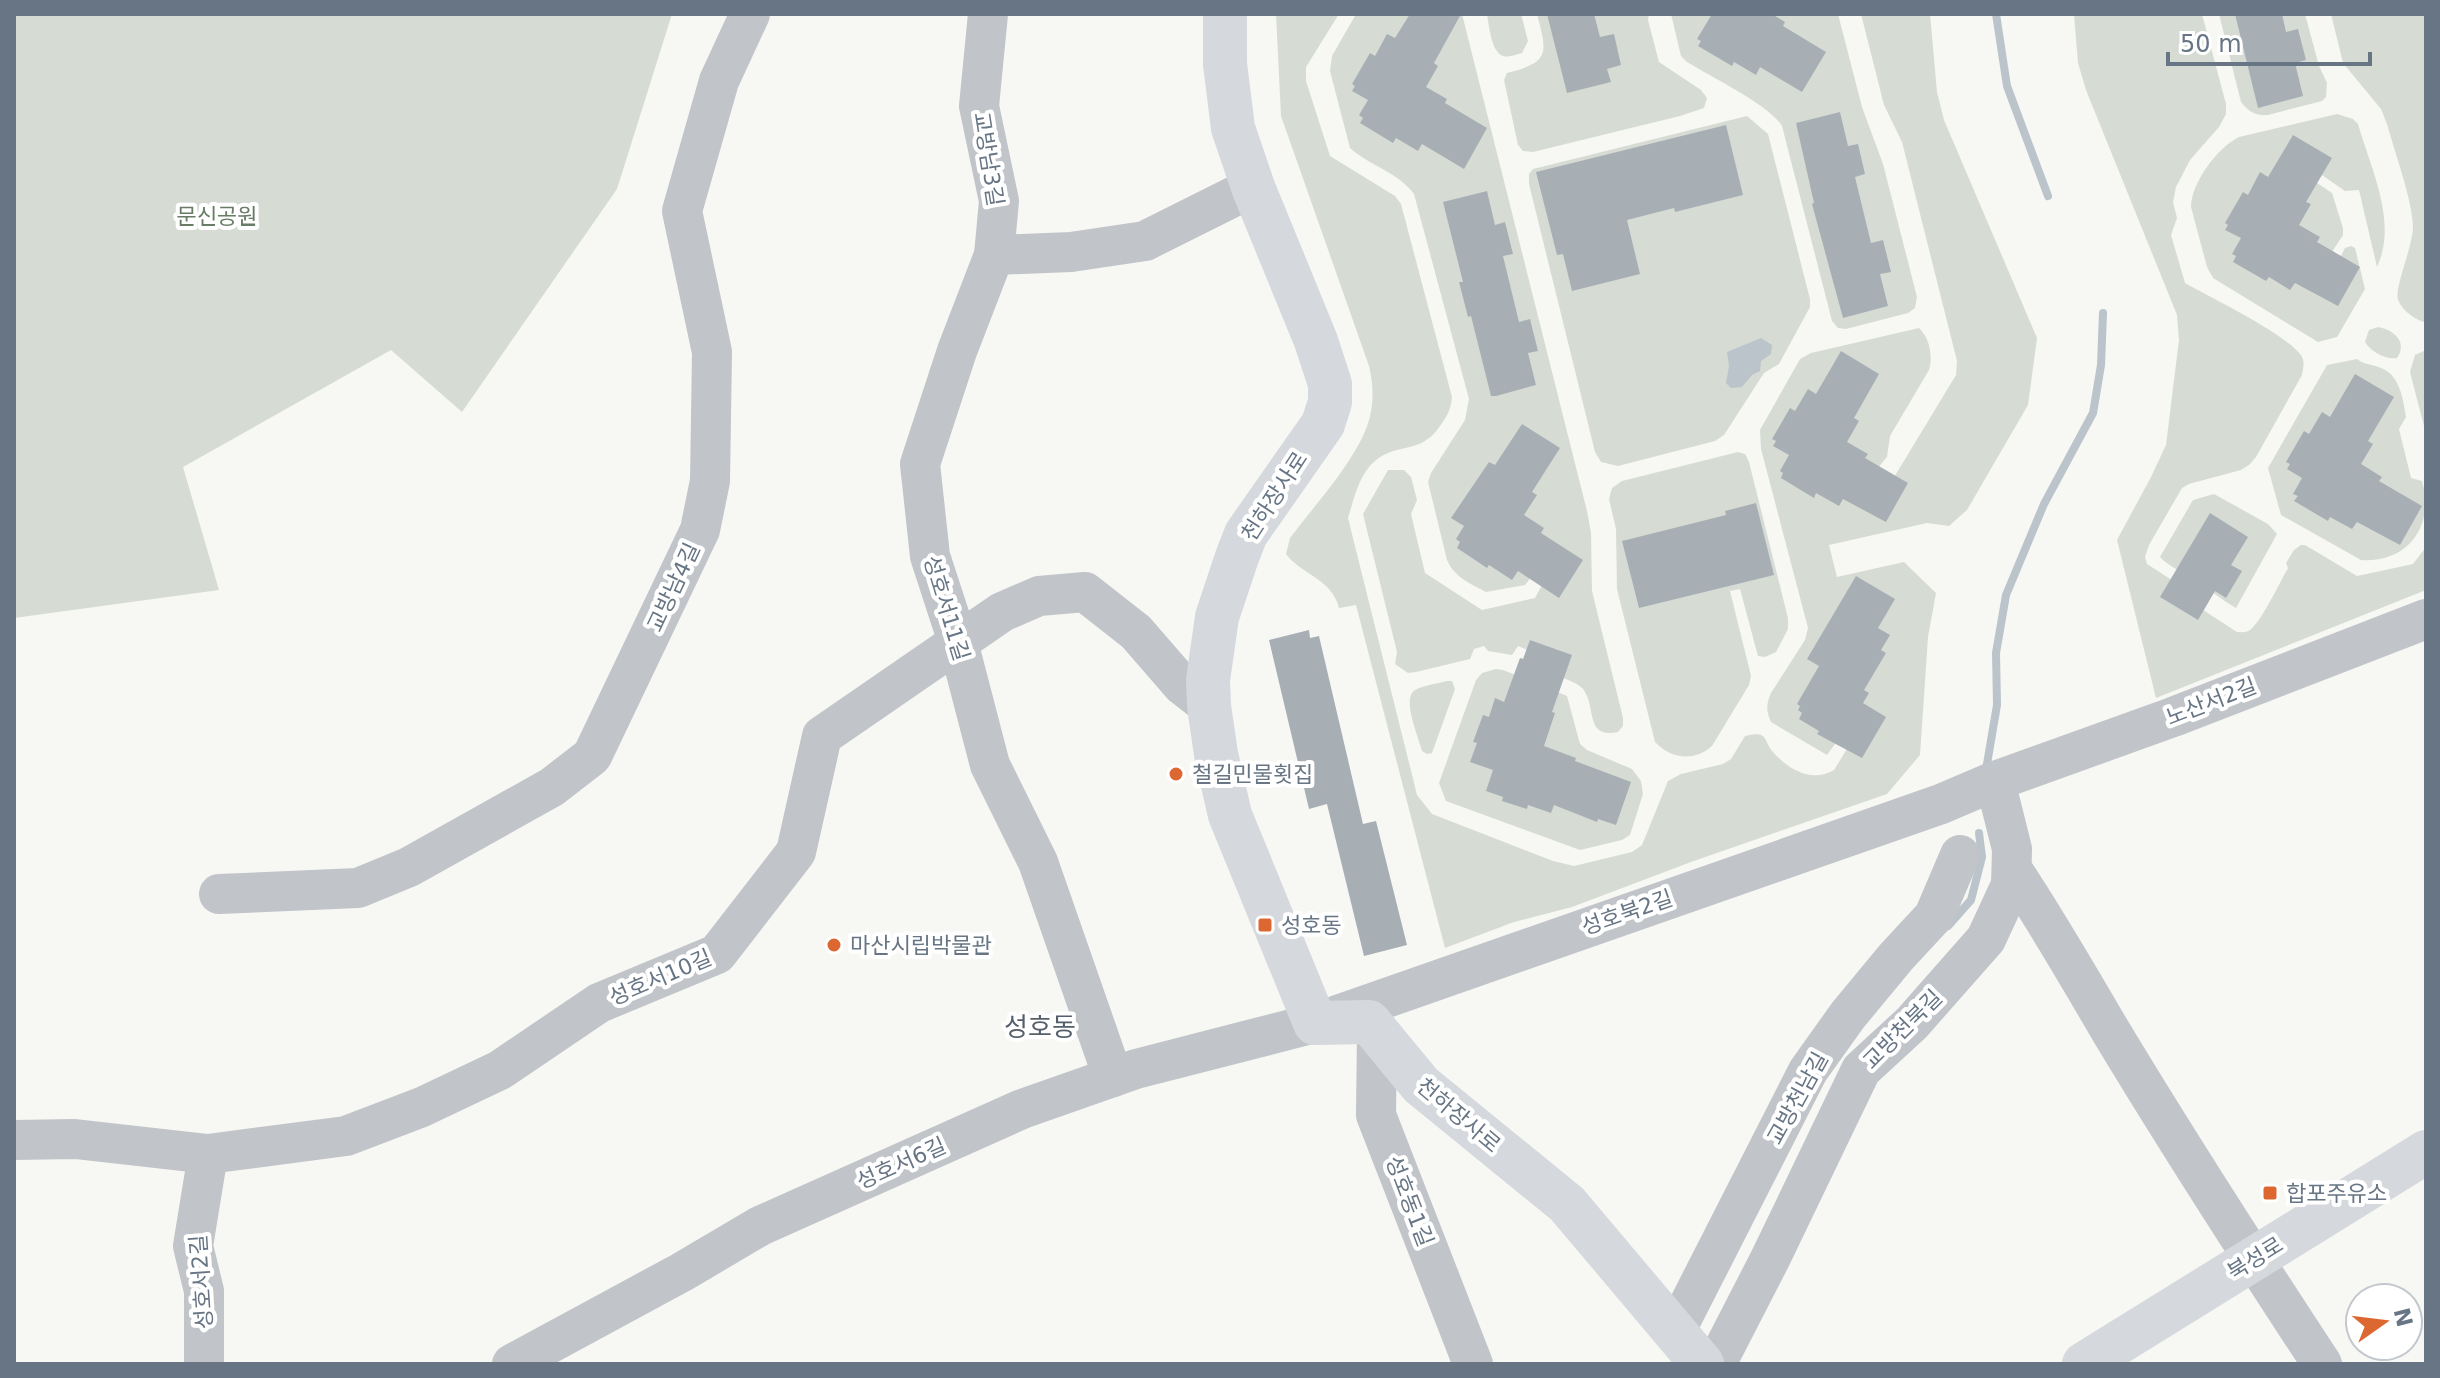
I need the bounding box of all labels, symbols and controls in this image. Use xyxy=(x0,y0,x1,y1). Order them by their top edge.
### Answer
scale bar xyxy=(2168,16,2370,66)
text: 50 m xyxy=(2180,30,2242,58)
street label: 교방남3길 xyxy=(969,110,1008,208)
park label: 문신공원 xyxy=(177,204,257,229)
street label: 천하장사로 xyxy=(1236,447,1312,546)
street label: 교방남4길 xyxy=(642,539,705,636)
street label: 성호서11길 xyxy=(919,552,974,664)
street label: 노산서2길 xyxy=(2162,673,2260,730)
place label: 철길민물횟집 xyxy=(1192,762,1313,787)
marker: 철길민물횟집 xyxy=(1167,765,1185,783)
street label: 성호북2길 xyxy=(1578,885,1676,940)
place label: 성호동 xyxy=(1281,913,1342,938)
marker: 성호동 xyxy=(1256,916,1274,934)
place label: 마산시립박물관 xyxy=(850,933,992,958)
marker: 마산시립박물관 xyxy=(825,936,843,954)
street label: 성호서10길 xyxy=(605,945,715,1010)
street label: 교방천북길 xyxy=(1858,985,1947,1074)
district label: 성호동 xyxy=(1004,1012,1076,1042)
street label: 교방천남길 xyxy=(1762,1048,1833,1149)
street label: 천하장사로 xyxy=(1412,1073,1505,1157)
street label: 성호서6길 xyxy=(853,1133,950,1194)
street label: 성호동1길 xyxy=(1381,1152,1438,1250)
place label: 합포주유소 xyxy=(2286,1181,2387,1206)
marker: 합포주유소 xyxy=(2261,1184,2279,1202)
street label: 북성로 xyxy=(2223,1232,2288,1285)
street label: 성호서2길 xyxy=(186,1234,217,1330)
north arrow xyxy=(2344,1282,2424,1362)
text: N xyxy=(2389,1305,2417,1329)

